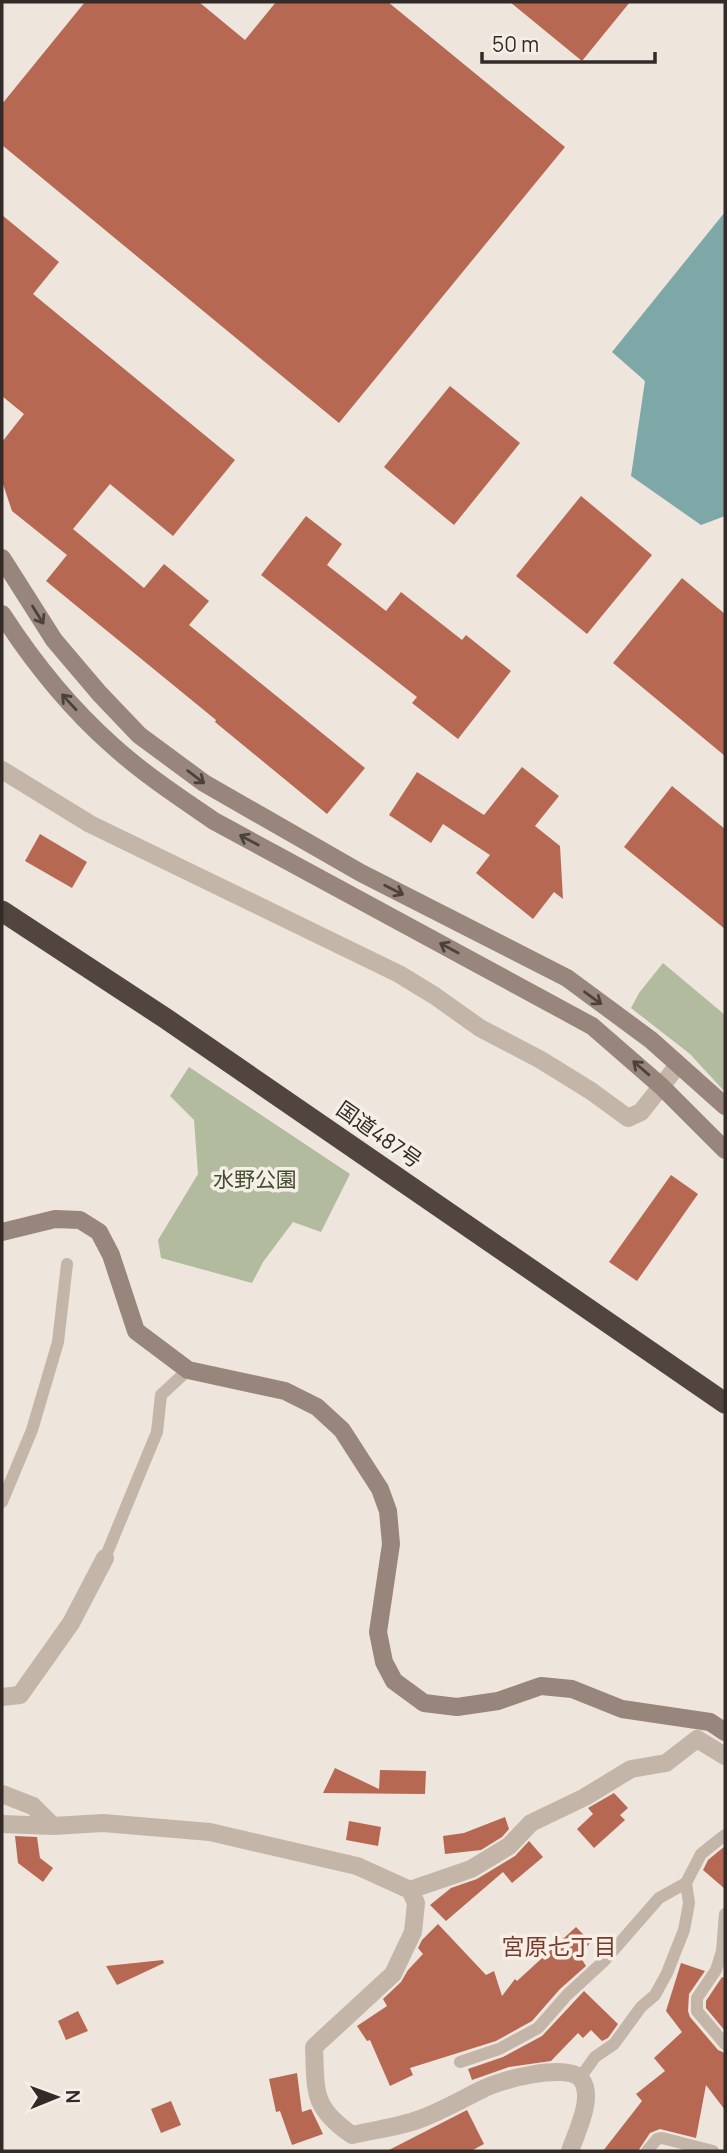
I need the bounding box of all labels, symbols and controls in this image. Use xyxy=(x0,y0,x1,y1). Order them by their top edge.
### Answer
scale bar xyxy=(482,21,655,65)
text: 50 m xyxy=(492,30,539,58)
one-way arrow xyxy=(32,605,46,625)
one-way arrow xyxy=(61,694,78,711)
one-way arrow xyxy=(186,770,205,785)
one-way arrow xyxy=(239,833,260,846)
one-way arrow xyxy=(383,883,403,897)
one-way arrow xyxy=(440,941,460,955)
one-way arrow xyxy=(583,991,602,1005)
one-way arrow xyxy=(632,1060,650,1076)
street label: 国道487号 xyxy=(331,1095,428,1174)
park label: 水野公園 xyxy=(213,1165,297,1193)
district label: 宮原七丁目 xyxy=(502,1930,617,1962)
north arrow xyxy=(21,2062,91,2132)
text: N xyxy=(60,2090,86,2104)

